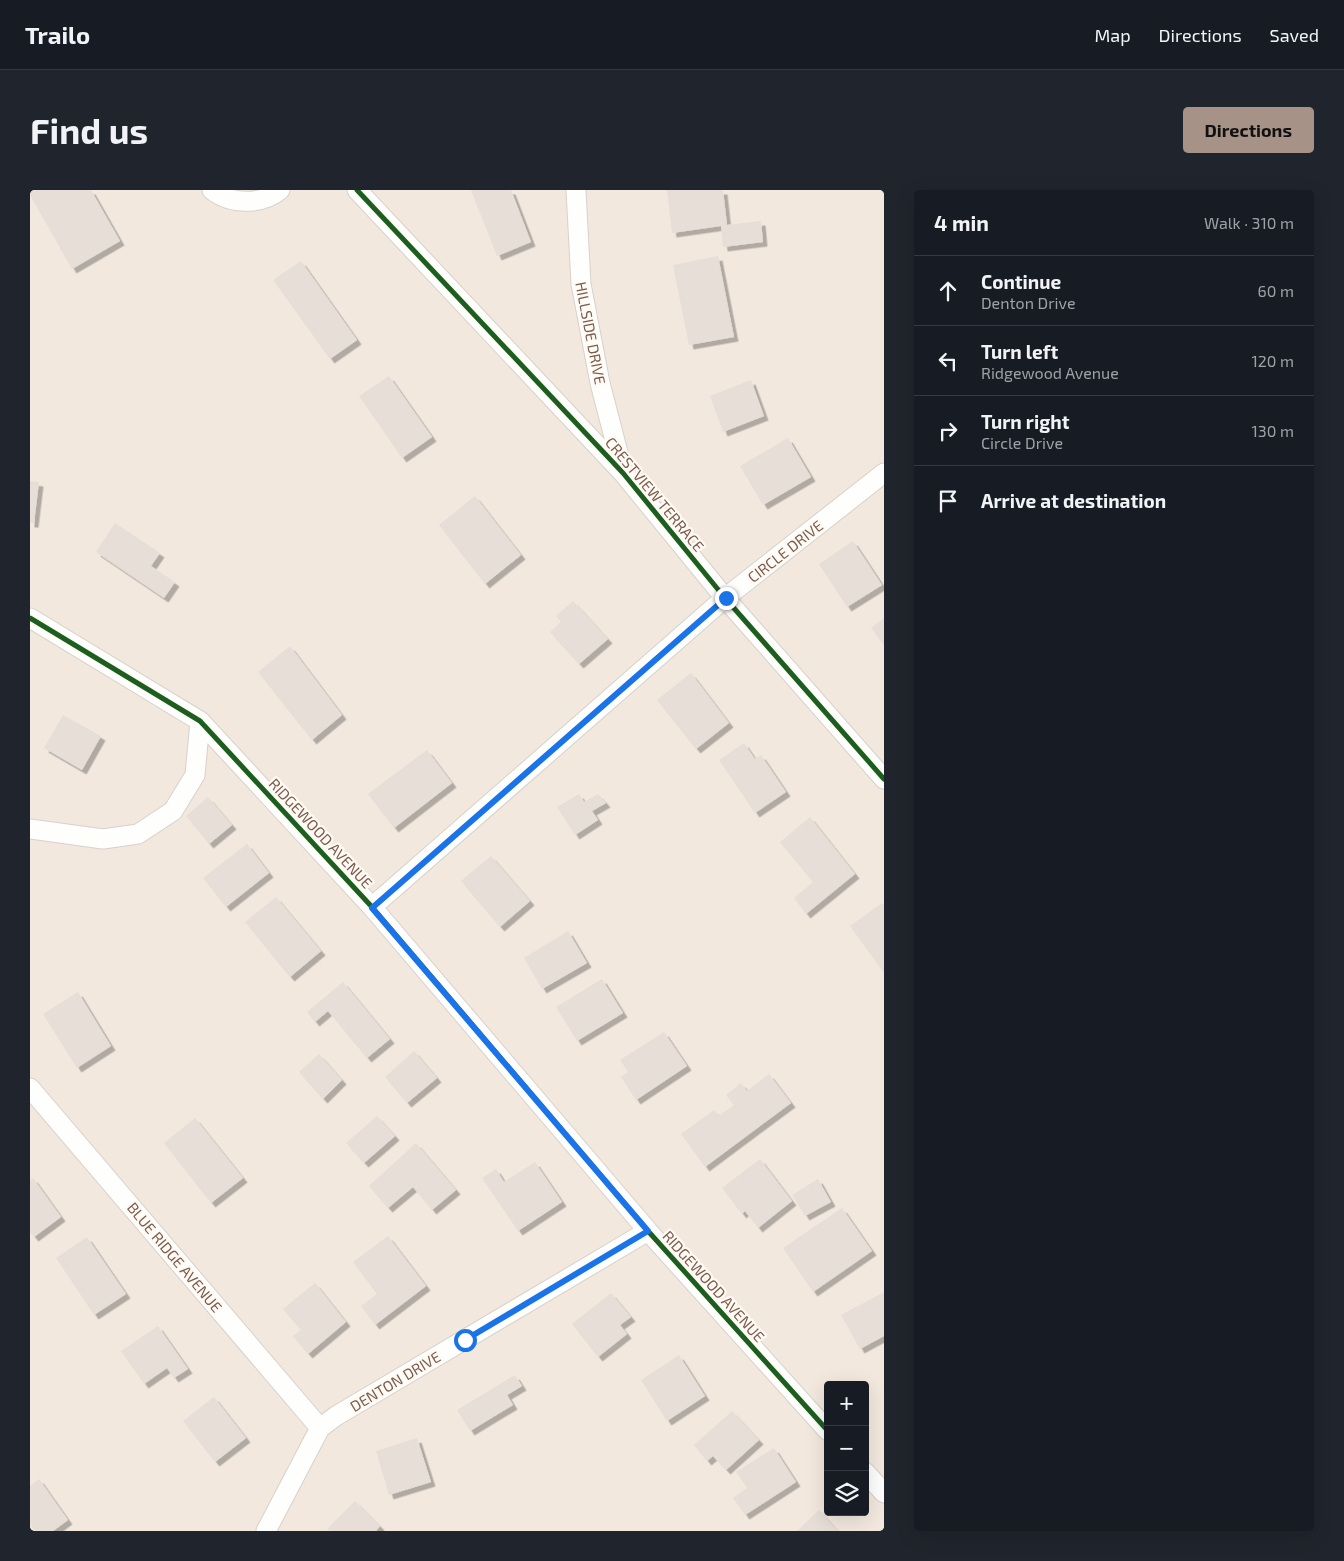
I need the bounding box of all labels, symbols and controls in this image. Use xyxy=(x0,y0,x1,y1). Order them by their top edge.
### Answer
text: Trailo xyxy=(25,20,90,49)
text: Map xyxy=(1094,24,1131,46)
text: Directions xyxy=(1159,24,1242,46)
text: Saved xyxy=(1270,24,1319,46)
button: Directions xyxy=(1183,107,1314,153)
text: Find us xyxy=(30,109,148,151)
text: 4 min xyxy=(934,210,989,235)
text: Walk · 310 m xyxy=(1204,213,1294,232)
text: Continue xyxy=(981,270,1061,293)
icon: ahead xyxy=(934,277,962,305)
street label: HILLSIDE DRIVE xyxy=(572,280,610,386)
text: 60 m xyxy=(1258,281,1294,300)
text: Denton Drive xyxy=(981,293,1076,312)
text: Turn left xyxy=(981,340,1058,363)
icon: left xyxy=(934,347,962,375)
text: 120 m xyxy=(1251,351,1294,370)
text: Ridgewood Avenue xyxy=(981,363,1119,382)
text: Turn right xyxy=(981,410,1069,433)
icon: right xyxy=(934,417,962,445)
text: 130 m xyxy=(1252,421,1294,440)
street label: CRESTVIEW TERRACE xyxy=(602,433,708,555)
text: Circle Drive xyxy=(981,433,1063,452)
icon: arrive xyxy=(934,487,962,515)
text: Arrive at destination xyxy=(981,489,1166,512)
street label: CIRCLE DRIVE xyxy=(744,516,826,586)
route end xyxy=(715,587,738,610)
street label: RIDGEWOOD AVENUE xyxy=(265,774,377,892)
street label: BLUE RIDGE AVENUE xyxy=(124,1198,226,1316)
street label: RIDGEWOOD AVENUE xyxy=(659,1227,769,1345)
route start xyxy=(454,1329,477,1352)
street label: DENTON DRIVE xyxy=(347,1347,443,1415)
map controls xyxy=(824,1381,869,1516)
button: + xyxy=(824,1381,869,1426)
button: − xyxy=(824,1426,869,1471)
button: layers xyxy=(824,1471,869,1516)

